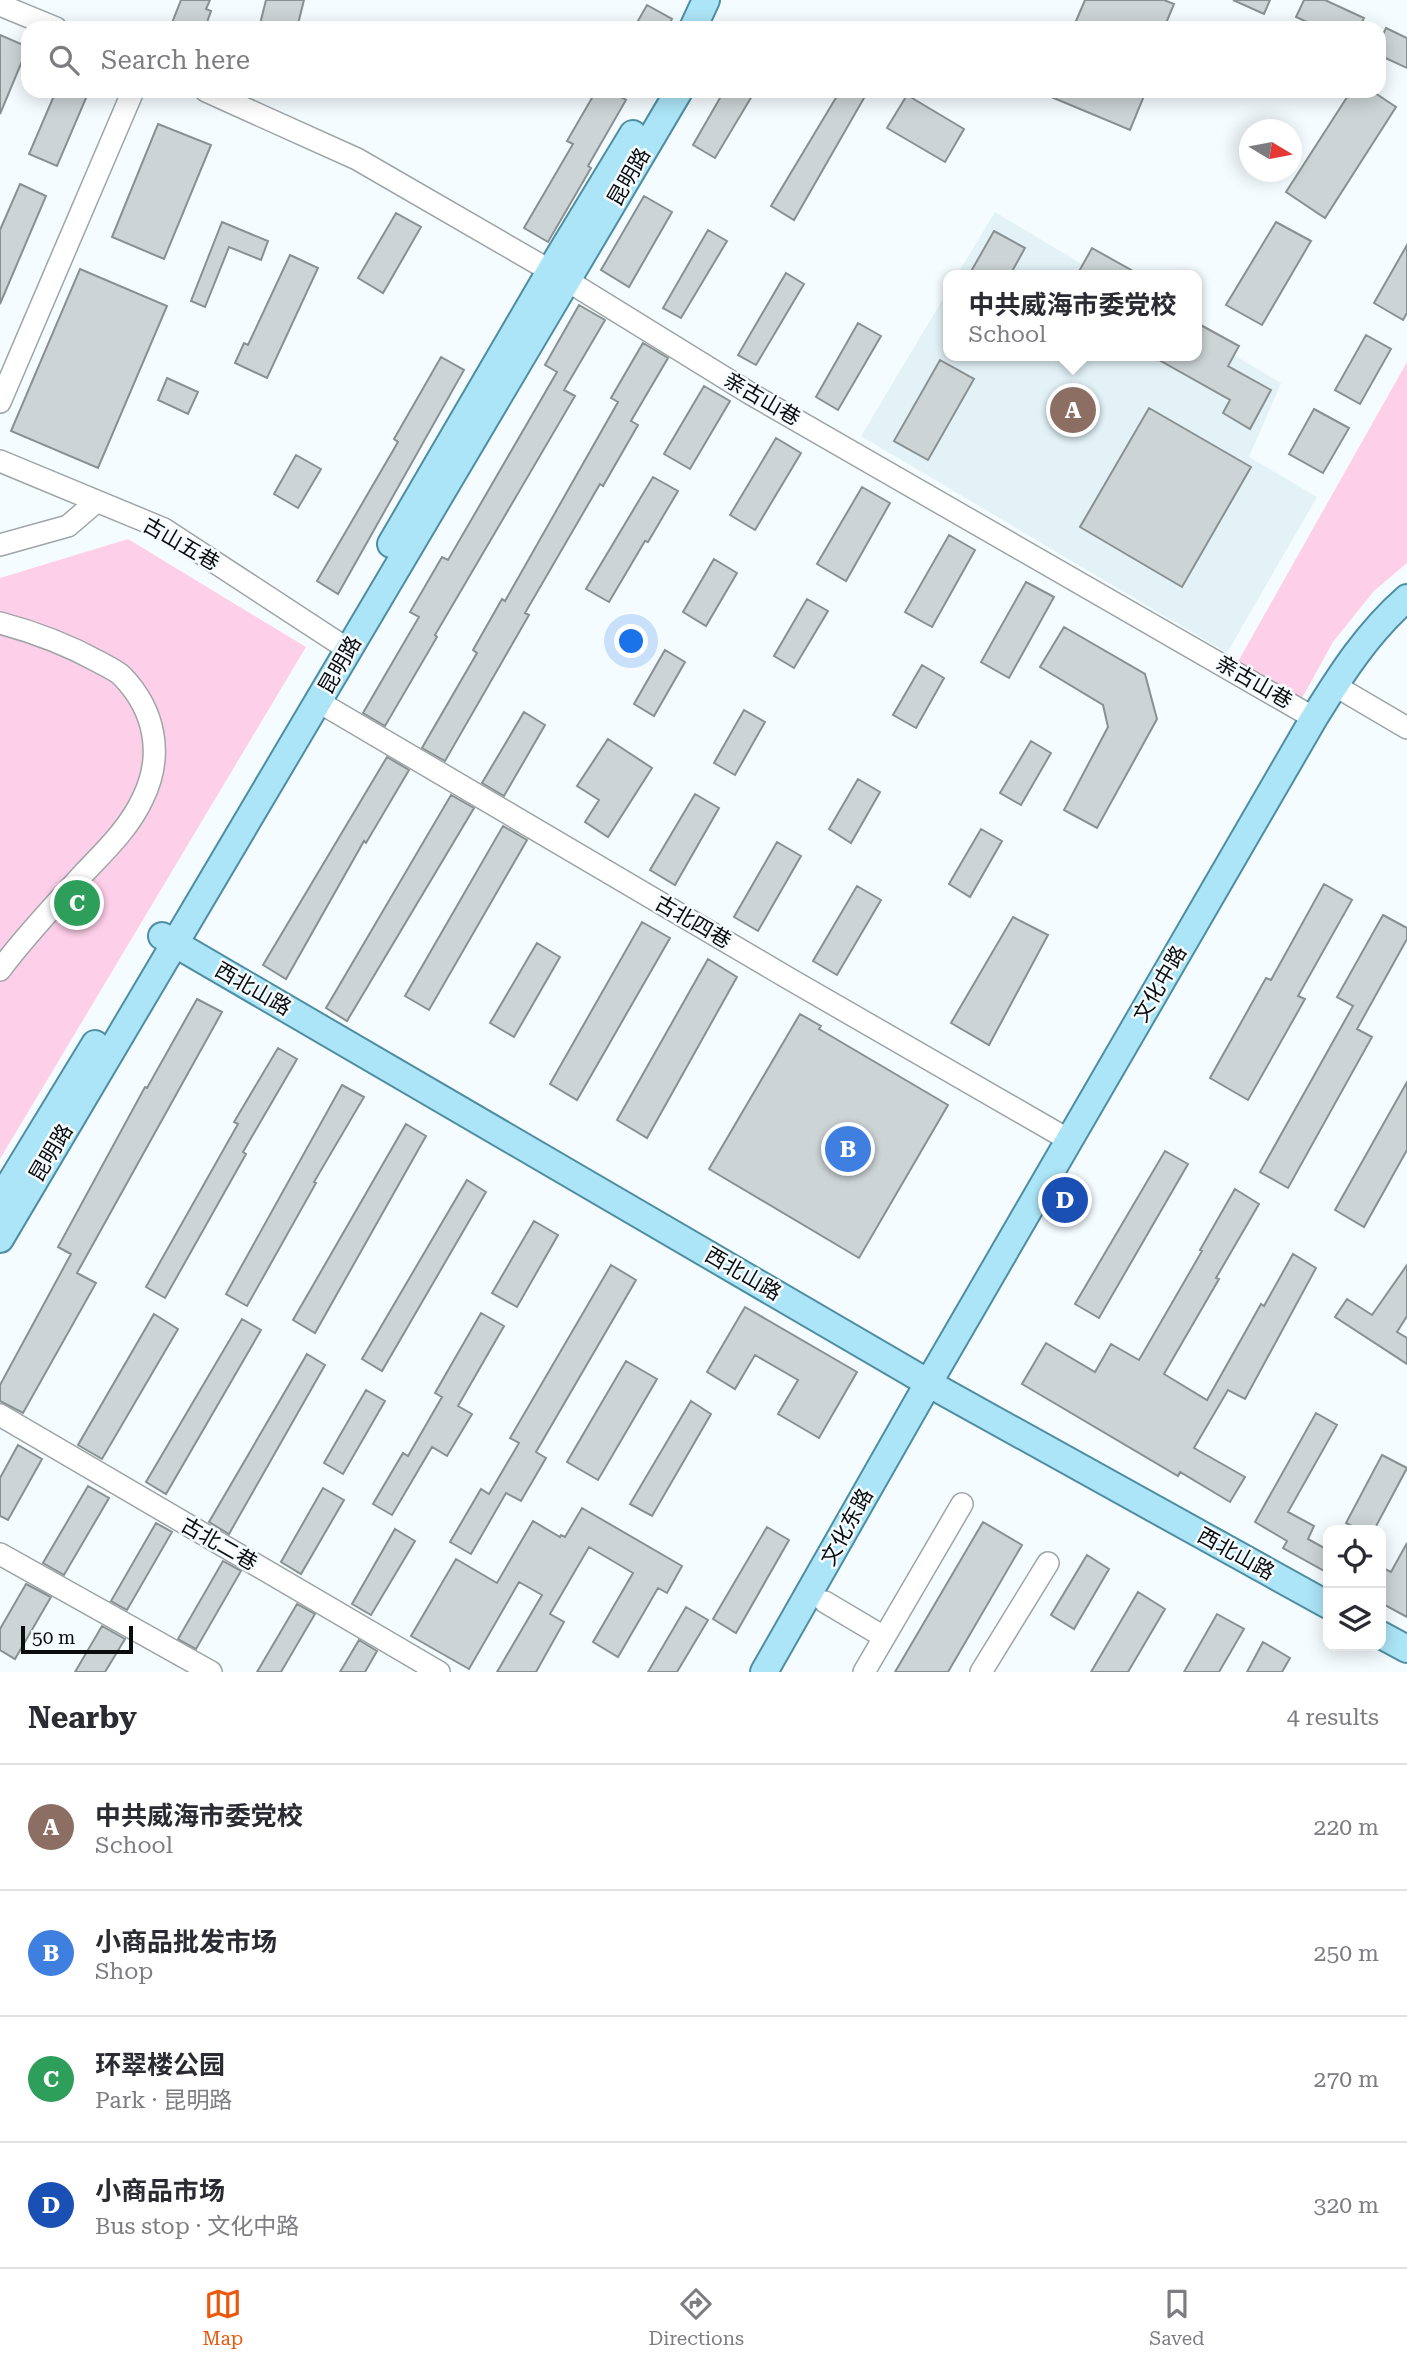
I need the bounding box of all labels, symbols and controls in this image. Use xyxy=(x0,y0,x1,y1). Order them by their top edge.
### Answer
search box xyxy=(21,21,1386,98)
icon: search xyxy=(45,41,83,79)
text: Search here xyxy=(101,45,250,75)
north arrow xyxy=(1239,119,1302,182)
street label: 昆明路 xyxy=(603,144,655,210)
popup xyxy=(943,270,1202,361)
text: 中共威海市委党校 xyxy=(968,290,1177,320)
text: School xyxy=(968,321,1046,348)
street label: 亲古山巷 xyxy=(720,368,804,430)
pin: A xyxy=(1050,384,1096,436)
street label: 古山五巷 xyxy=(139,513,223,575)
your location xyxy=(614,624,648,658)
street label: 昆明路 xyxy=(314,632,366,698)
street label: 亲古山巷 xyxy=(1212,651,1296,713)
pin: C xyxy=(54,877,100,929)
street label: 古北四巷 xyxy=(651,891,735,953)
street label: 文化中路 xyxy=(1129,942,1191,1026)
street label: 西北山路 xyxy=(211,958,295,1020)
street label: 昆明路 xyxy=(24,1120,78,1186)
pin: B xyxy=(825,1123,871,1175)
pin: D xyxy=(1042,1174,1088,1226)
street label: 西北山路 xyxy=(701,1243,785,1305)
street label: 文化东路 xyxy=(816,1484,878,1570)
street label: 古北二巷 xyxy=(177,1513,261,1575)
street label: 西北山路 xyxy=(1193,1523,1279,1585)
map controls xyxy=(1323,1525,1386,1651)
button: locate xyxy=(1323,1525,1386,1588)
button: layers xyxy=(1323,1588,1386,1651)
scale bar xyxy=(21,1623,133,1655)
text: 50 m xyxy=(32,1626,75,1649)
text: Nearby xyxy=(28,1700,137,1735)
text: 4 results xyxy=(1287,1704,1379,1731)
text: 中共威海市委党校 xyxy=(95,1801,303,1831)
text: A xyxy=(43,1814,59,1841)
text: 220 m xyxy=(1314,1814,1379,1841)
text: School xyxy=(95,1832,173,1859)
text: 小商品批发市场 xyxy=(95,1927,277,1957)
text: B xyxy=(43,1940,59,1967)
text: 250 m xyxy=(1314,1940,1379,1967)
text: Shop xyxy=(95,1958,153,1985)
text: 环翠楼公园 xyxy=(95,2050,225,2080)
text: C xyxy=(43,2066,59,2093)
text: 270 m xyxy=(1314,2066,1379,2093)
text: Park · 昆明路 xyxy=(95,2087,232,2114)
text: 小商品市场 xyxy=(95,2176,225,2206)
text: D xyxy=(42,2192,60,2219)
text: 320 m xyxy=(1314,2192,1379,2219)
text: Bus stop · 文化中路 xyxy=(95,2213,299,2240)
tab: Map xyxy=(203,2285,243,2350)
tab: Directions xyxy=(648,2285,744,2350)
tab: Saved xyxy=(1149,2285,1204,2350)

